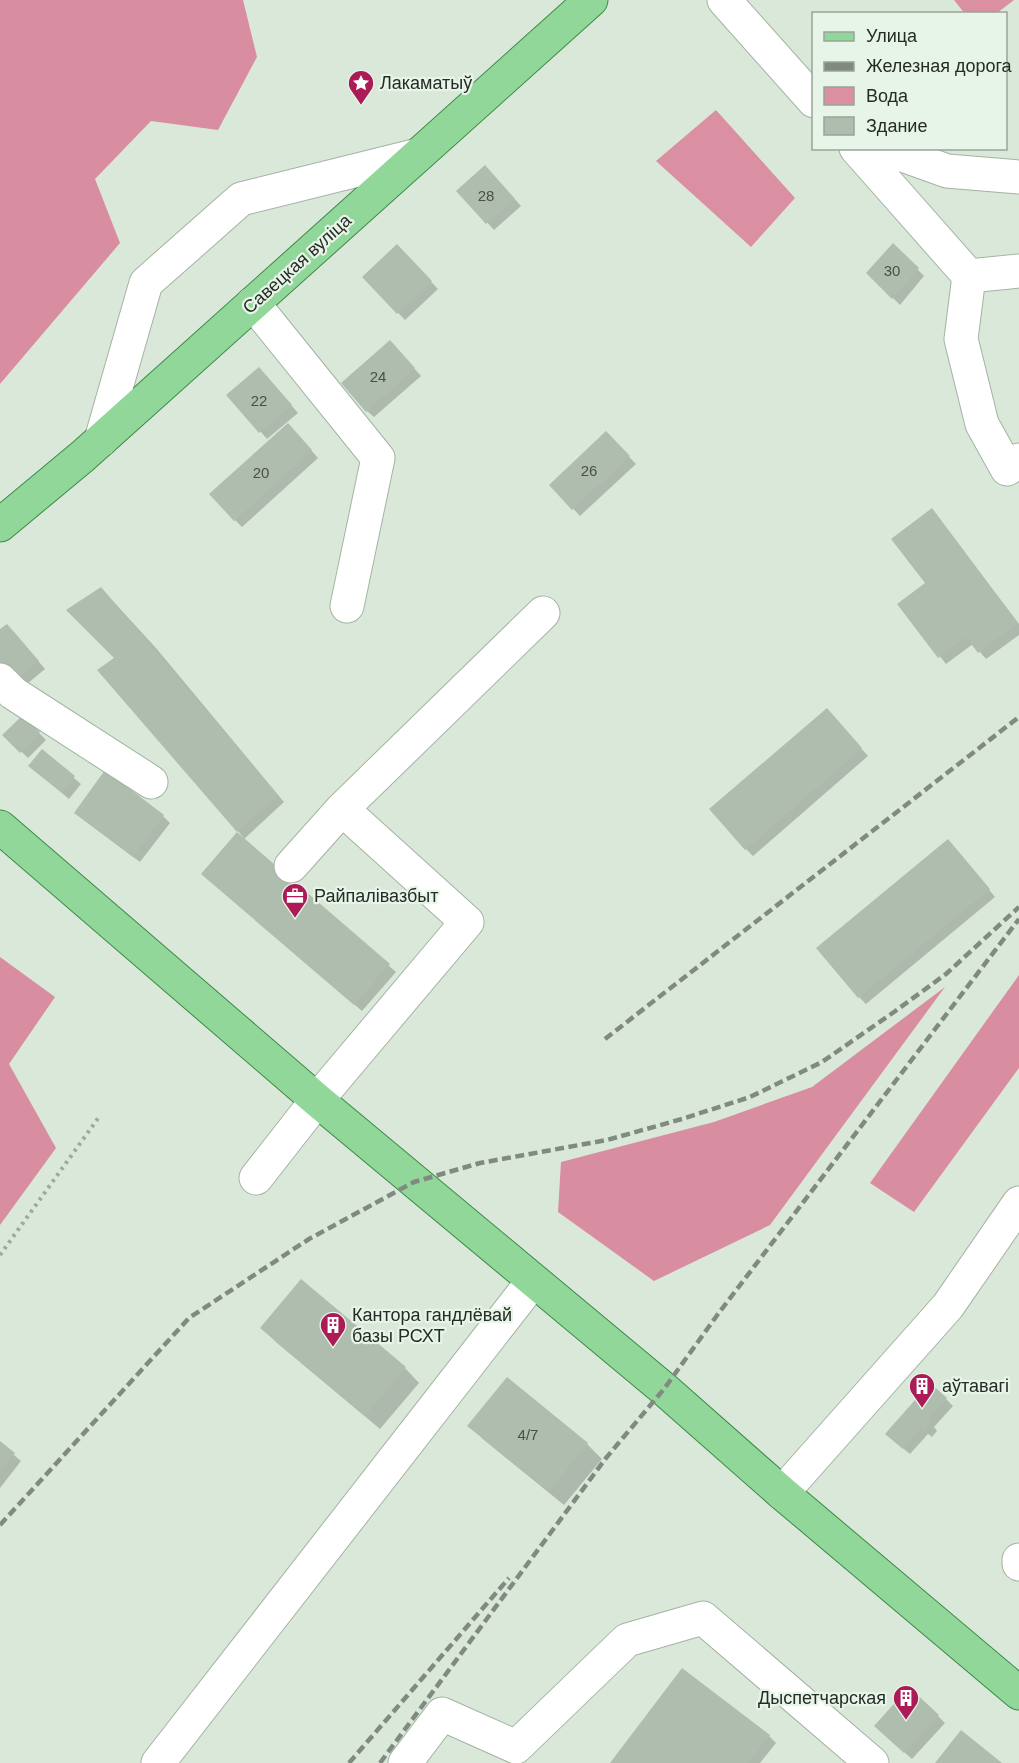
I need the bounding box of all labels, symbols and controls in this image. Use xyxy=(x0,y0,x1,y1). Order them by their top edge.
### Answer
legend xyxy=(812,12,1007,150)
text: Улица xyxy=(866,26,918,46)
text: Железная дорога xyxy=(866,56,1013,76)
place icon: Лакаматыў xyxy=(346,68,376,106)
place label: Лакаматыў xyxy=(380,73,472,93)
text: Вода xyxy=(866,86,909,106)
text: Здание xyxy=(866,116,927,136)
house number: 28 xyxy=(478,187,494,204)
street label: Савецкая вуліца xyxy=(239,210,356,318)
house number: 30 xyxy=(884,262,900,279)
house number: 24 xyxy=(370,368,386,385)
house number: 22 xyxy=(251,392,267,409)
house number: 26 xyxy=(581,462,597,479)
house number: 20 xyxy=(253,464,269,481)
office icon: Райпалівазбыт xyxy=(280,881,310,919)
place label: Райпалівазбыт xyxy=(314,886,438,906)
place label: Кантора гандлёвай базы РСХТ xyxy=(352,1305,512,1346)
building icon: Кантора гандлёвай базы РСХТ xyxy=(318,1310,348,1348)
building icon: аўтавагі xyxy=(907,1371,937,1409)
place label: аўтавагі xyxy=(942,1376,1009,1396)
house number: 4/7 xyxy=(518,1426,538,1443)
building icon: Дыспетчарская xyxy=(891,1683,921,1721)
place label: Дыспетчарская xyxy=(758,1688,886,1708)

